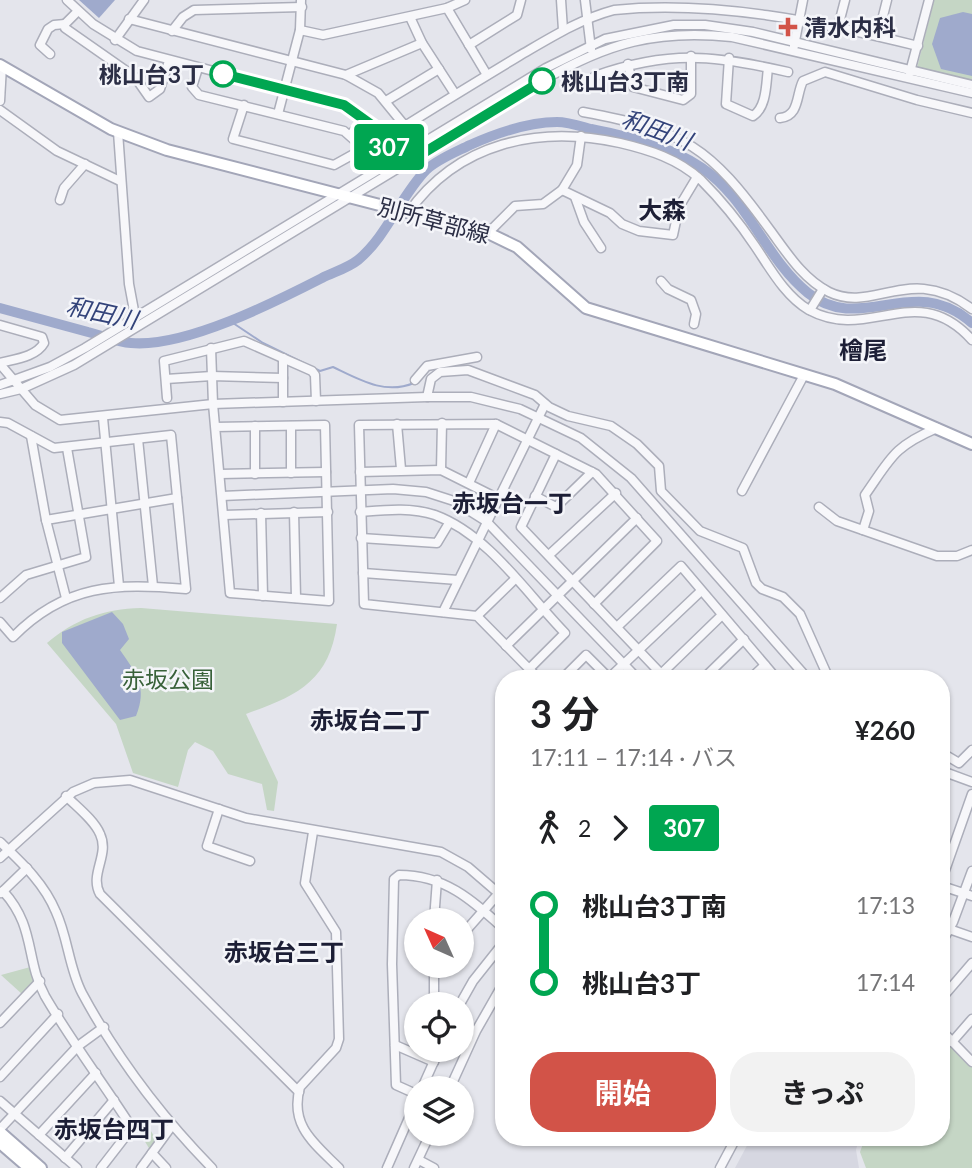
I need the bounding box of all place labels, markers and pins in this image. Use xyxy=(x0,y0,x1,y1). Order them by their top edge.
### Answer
place label: 清水内科 xyxy=(804,13,896,41)
marker: 清水内科 xyxy=(778,17,798,37)
place label: 桃山台3丁 xyxy=(99,60,204,88)
marker: 桃山台3丁 xyxy=(210,61,236,87)
place label: 桃山台3丁南 xyxy=(561,67,689,95)
marker: 桃山台3丁南 xyxy=(529,68,555,94)

